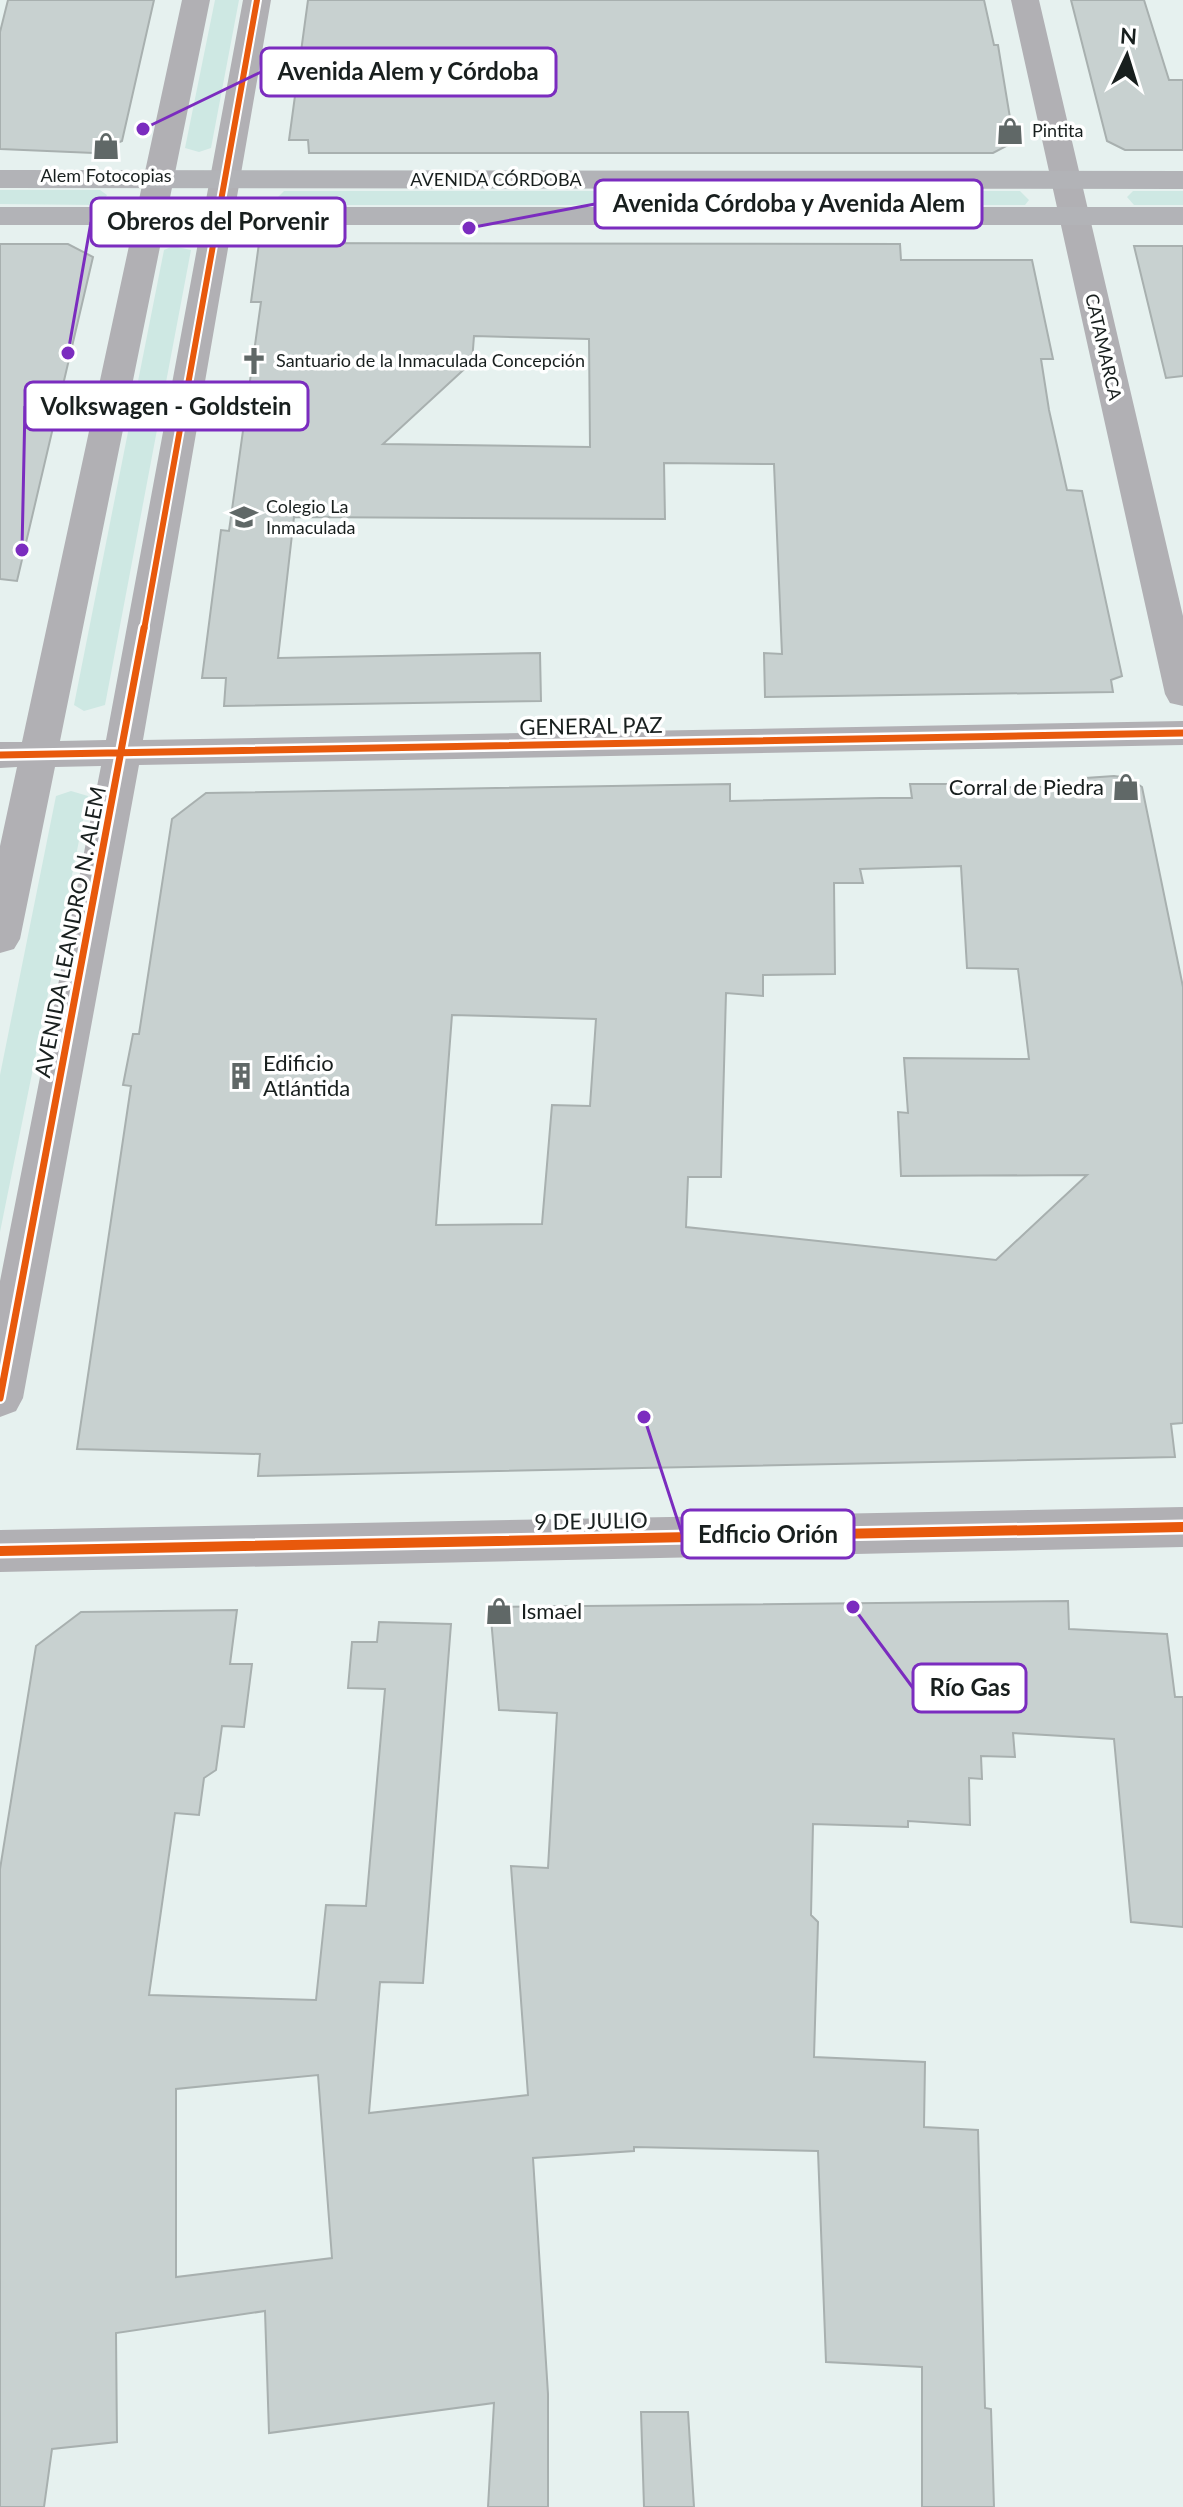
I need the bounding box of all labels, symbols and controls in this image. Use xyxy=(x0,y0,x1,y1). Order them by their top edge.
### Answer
north arrow xyxy=(1087,16,1167,96)
text: N xyxy=(1119,21,1138,50)
callout: Avenida Alem y Córdoba xyxy=(261,48,556,96)
text: Avenida Alem y Córdoba xyxy=(276,56,539,85)
shop icon: Pintita xyxy=(995,116,1025,146)
place label: Pintita xyxy=(1032,119,1083,141)
shop icon: Alem Fotocopias xyxy=(91,131,121,161)
place label: Alem Fotocopias xyxy=(40,164,172,186)
street label: AVENIDA CÓRDOBA xyxy=(410,168,582,190)
callout: Avenida Córdoba y Avenida Alem xyxy=(595,180,982,228)
text: Avenida Córdoba y Avenida Alem xyxy=(612,188,965,217)
callout: Obreros del Porvenir xyxy=(91,198,345,246)
text: Obreros del Porvenir xyxy=(107,206,329,235)
street label: CATAMARCA xyxy=(1081,291,1127,403)
church icon: Santuario de la Inmaculada Concepción xyxy=(239,346,269,376)
place label: Santuario de la Inmaculada Concepción xyxy=(276,349,585,371)
callout: Volkswagen - Goldstein xyxy=(25,382,308,430)
text: Volkswagen - Goldstein xyxy=(39,391,292,420)
place label: Colegio La Inmaculada xyxy=(266,495,356,538)
school or university icon: Colegio La Inmaculada xyxy=(229,502,259,532)
street label: GENERAL PAZ xyxy=(519,711,663,740)
shop icon: Corral de Piedra xyxy=(1111,772,1141,802)
place label: Corral de Piedra xyxy=(949,773,1104,800)
street label: AVENIDA LEANDRO N. ALEM xyxy=(28,784,111,1080)
place label: Edificio Atlántida xyxy=(263,1049,350,1101)
building icon: Edificio Atlántida xyxy=(226,1061,256,1091)
street label: 9 DE JULIO xyxy=(534,1506,648,1535)
callout: Edficio Orión xyxy=(682,1510,854,1558)
text: Edficio Orión xyxy=(698,1519,838,1548)
shop icon: Ismael xyxy=(484,1596,514,1626)
place label: Ismael xyxy=(521,1597,582,1624)
callout: Río Gas xyxy=(913,1664,1026,1712)
text: Río Gas xyxy=(929,1672,1011,1701)

